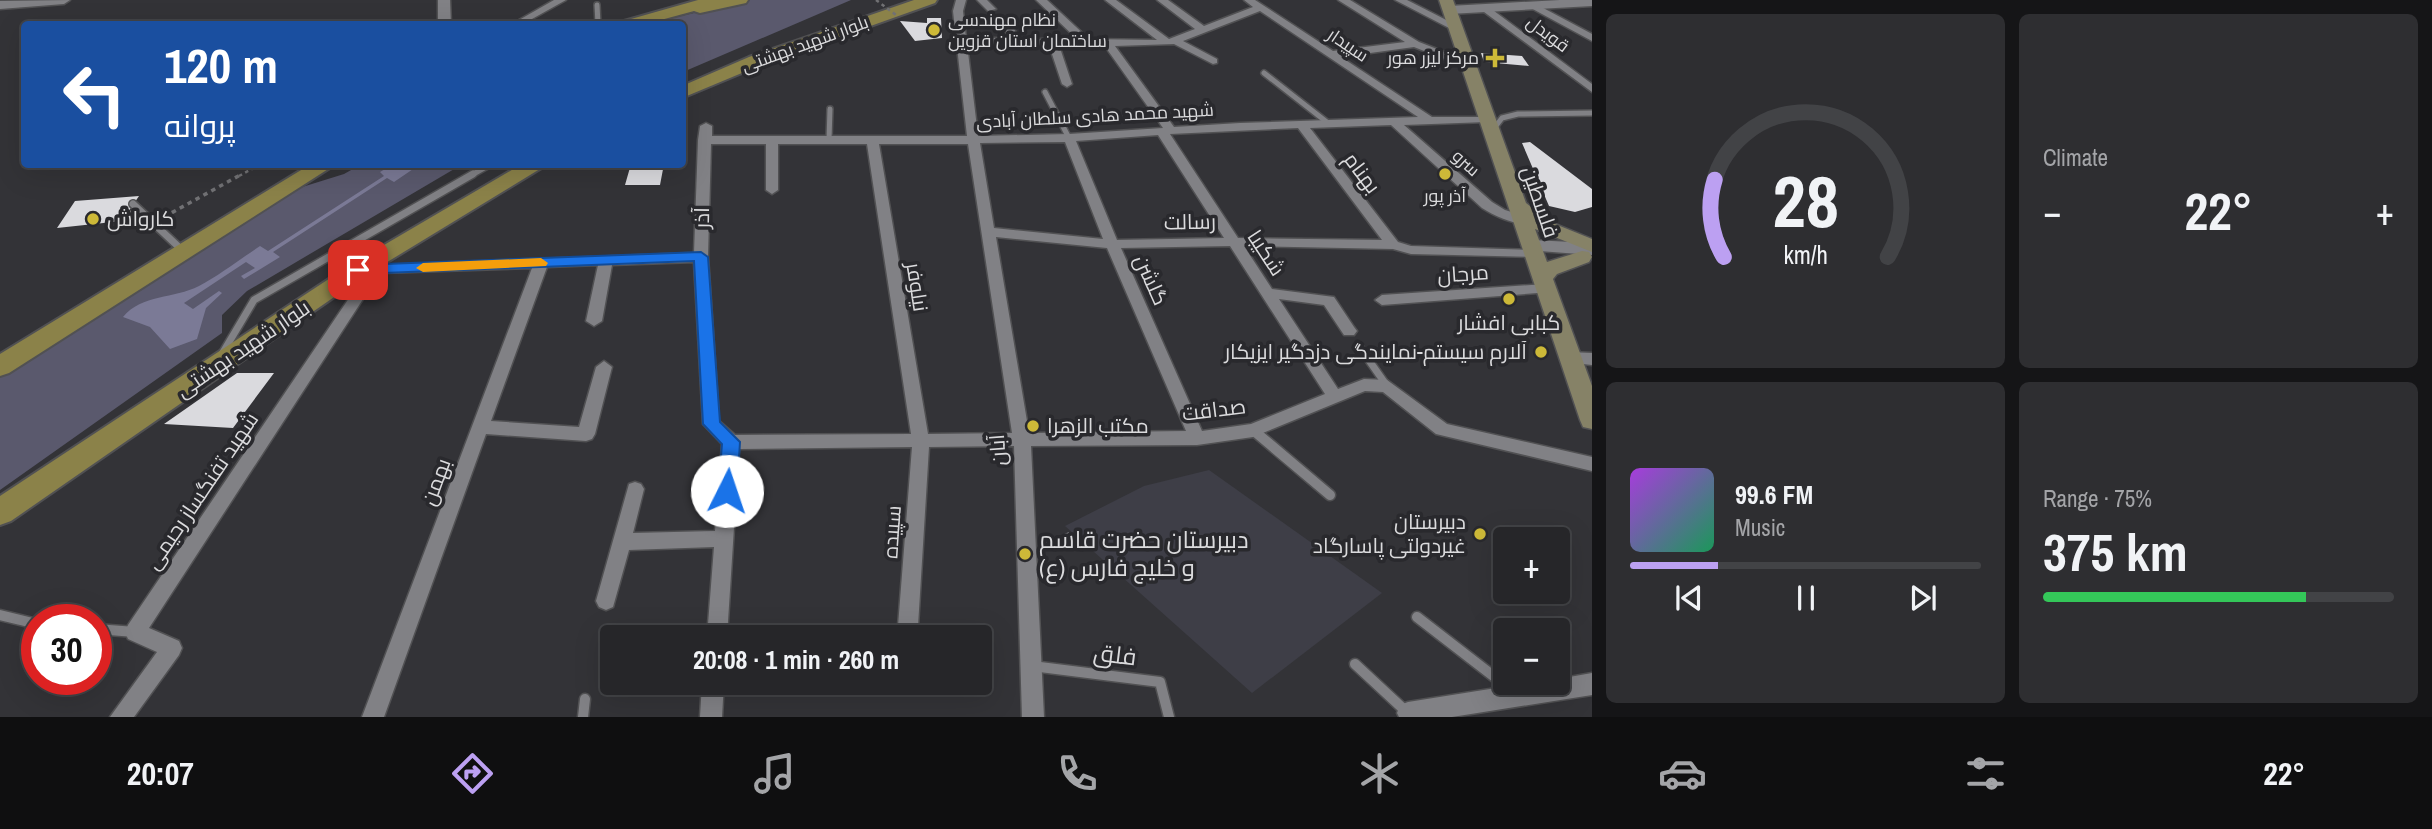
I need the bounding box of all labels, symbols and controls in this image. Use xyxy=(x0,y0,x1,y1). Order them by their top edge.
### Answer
place label: نظام مهندسی ساختمان استان قزوین xyxy=(948,7,1107,53)
street label: بلوار شهید بهشتی xyxy=(738,9,872,78)
street label: قویدل xyxy=(1522,9,1575,58)
street label: سپیدار xyxy=(1322,21,1374,67)
marker: نظام مهندسی ساختمان استان قزوین xyxy=(926,22,942,38)
text: 120 m xyxy=(164,32,278,98)
place label: مرکز لیزر هور xyxy=(1386,45,1479,70)
marker: مرکز لیزر هور xyxy=(1485,48,1505,68)
icon: left xyxy=(49,49,140,140)
street label: شهید محمد هادی سلطان آبادی xyxy=(976,97,1214,134)
text: پروانه xyxy=(164,104,235,147)
text: Climate xyxy=(2043,142,2108,173)
street label: سرو xyxy=(1447,143,1486,182)
street label: بهنام xyxy=(1337,146,1388,199)
text: 28 xyxy=(1772,152,1839,250)
street label: فلسطین xyxy=(1515,162,1566,241)
marker: آذر پور xyxy=(1437,166,1453,182)
text: 22° xyxy=(2184,176,2253,246)
place label: آذر پور xyxy=(1423,183,1466,208)
text: − xyxy=(2043,186,2061,237)
text: + xyxy=(2376,186,2394,237)
place label: کارواش xyxy=(107,204,174,233)
street label: آذر xyxy=(687,207,716,230)
street label: رسالت xyxy=(1164,207,1216,236)
marker: کارواش xyxy=(85,211,101,227)
street label: شکیبا xyxy=(1241,224,1292,281)
text: km/h xyxy=(1783,238,1828,272)
pin xyxy=(328,240,388,300)
street label: گلشن xyxy=(1127,250,1175,310)
icon: arrive xyxy=(339,251,377,289)
street label: مرجان xyxy=(1436,257,1490,290)
street label: نیلوفر xyxy=(899,259,936,314)
marker: کبابی افشار xyxy=(1501,291,1517,307)
street label: بلوار شهید بهشتی xyxy=(170,293,315,404)
place label: کبابی افشار xyxy=(1457,308,1560,337)
place label: آلارم سیستم-نمایندگی دزدگیر ایزیکار xyxy=(1224,337,1527,366)
marker: آلارم سیستم-نمایندگی دزدگیر ایزیکار xyxy=(1533,344,1549,360)
street label: صداقت xyxy=(1180,391,1247,428)
street label: شهید تفنگساز رحیمی xyxy=(138,406,265,575)
place label: مکتب الزهرا xyxy=(1047,411,1149,440)
marker: مکتب الزهرا xyxy=(1025,418,1041,434)
street label: آبان xyxy=(982,433,1013,467)
street label: بهمن xyxy=(414,454,457,509)
position arrow xyxy=(690,454,764,528)
text: 99.6 FM xyxy=(1735,477,1813,512)
text: Range · 75% xyxy=(2043,483,2152,514)
street label: سپیده xyxy=(875,504,908,560)
place label: دبیرستان غیردولتی پاسارگاد xyxy=(1313,507,1466,560)
text: Music xyxy=(1735,512,1785,543)
text: 375 km xyxy=(2043,517,2188,587)
place label: دبیرستان حضرت قاسم (ع) و خلیج فارس xyxy=(1039,523,1249,584)
marker: دبیرستان غیردولتی پاسارگاد xyxy=(1472,526,1488,542)
map controls xyxy=(1493,527,1570,695)
button: + xyxy=(1493,527,1570,604)
marker: دبیرستان حضرت قاسم (ع) و خلیج فارس xyxy=(1017,546,1033,562)
icon: previous xyxy=(1670,579,1708,617)
icon: pause xyxy=(1787,579,1825,617)
icon: next xyxy=(1904,579,1942,617)
speed limit sign: 30 xyxy=(21,604,112,695)
button: − xyxy=(1493,618,1570,695)
street label: فلق xyxy=(1092,635,1139,673)
text: 20:08 · 1 min · 260 m xyxy=(693,642,899,677)
icon: directions xyxy=(448,749,497,798)
icon: music xyxy=(750,749,799,798)
icon: phone xyxy=(1053,749,1102,798)
icon: climate xyxy=(1355,749,1404,798)
icon: car xyxy=(1658,749,1707,798)
icon: filters xyxy=(1961,749,2010,798)
text: 20:07 xyxy=(127,752,194,795)
text: 22° xyxy=(2263,752,2305,795)

